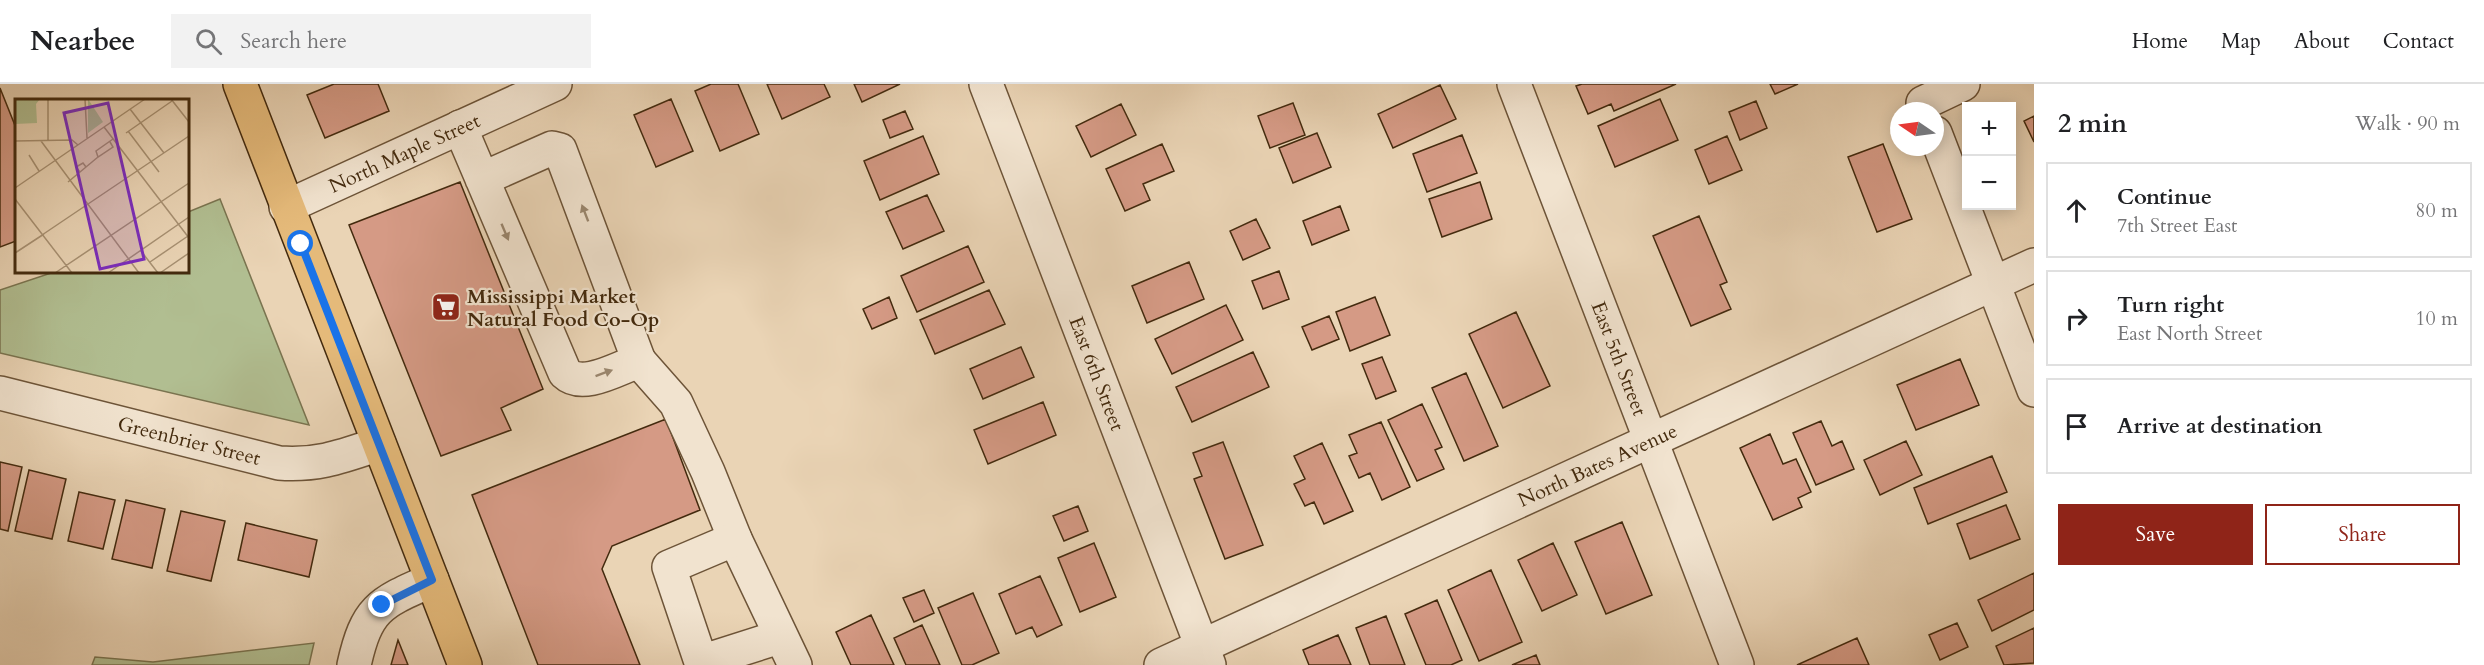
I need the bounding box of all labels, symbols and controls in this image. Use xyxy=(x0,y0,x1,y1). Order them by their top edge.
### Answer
search box xyxy=(171,14,591,68)
text: Nearbee xyxy=(30,22,135,60)
icon: search xyxy=(192,25,225,58)
text: Search here xyxy=(240,26,347,56)
text: Home xyxy=(2132,27,2188,56)
text: Map xyxy=(2221,27,2261,56)
text: About xyxy=(2294,27,2350,56)
text: Contact xyxy=(2383,27,2454,56)
inset map xyxy=(15,99,189,273)
north arrow xyxy=(1890,102,1944,156)
map controls xyxy=(1962,102,2016,210)
button: + xyxy=(1962,102,2016,156)
street label: North Maple Street xyxy=(324,106,485,199)
text: 2 min xyxy=(2058,106,2127,141)
text: Walk · 90 m xyxy=(2355,110,2460,137)
button: − xyxy=(1962,156,2016,210)
text: Continue xyxy=(2117,182,2212,212)
icon: ahead xyxy=(2060,194,2093,227)
text: 80 m xyxy=(2415,197,2458,224)
one-way arrow xyxy=(580,203,590,221)
text: 7th Street East xyxy=(2117,212,2237,239)
one-way arrow xyxy=(500,224,510,242)
route start xyxy=(287,230,313,256)
place label: Mississippi Market Natural Food Co-Op xyxy=(467,283,659,333)
text: Turn right xyxy=(2117,290,2224,320)
supermarket icon: Mississippi Market Natural Food Co-Op xyxy=(430,291,462,323)
street label: East 5th Street xyxy=(1585,297,1654,420)
icon: right xyxy=(2060,302,2093,335)
text: 10 m xyxy=(2415,305,2458,332)
street label: East 6th Street xyxy=(1063,312,1132,435)
text: East North Street xyxy=(2117,320,2262,347)
one-way arrow xyxy=(595,368,613,378)
street label: Greenbrier Street xyxy=(115,410,264,472)
icon: arrive xyxy=(2060,410,2093,443)
text: Arrive at destination xyxy=(2117,411,2322,441)
street label: North Bates Avenue xyxy=(1513,417,1681,513)
button: Save xyxy=(2058,504,2253,565)
button: Share xyxy=(2265,504,2460,565)
route end xyxy=(368,591,394,617)

